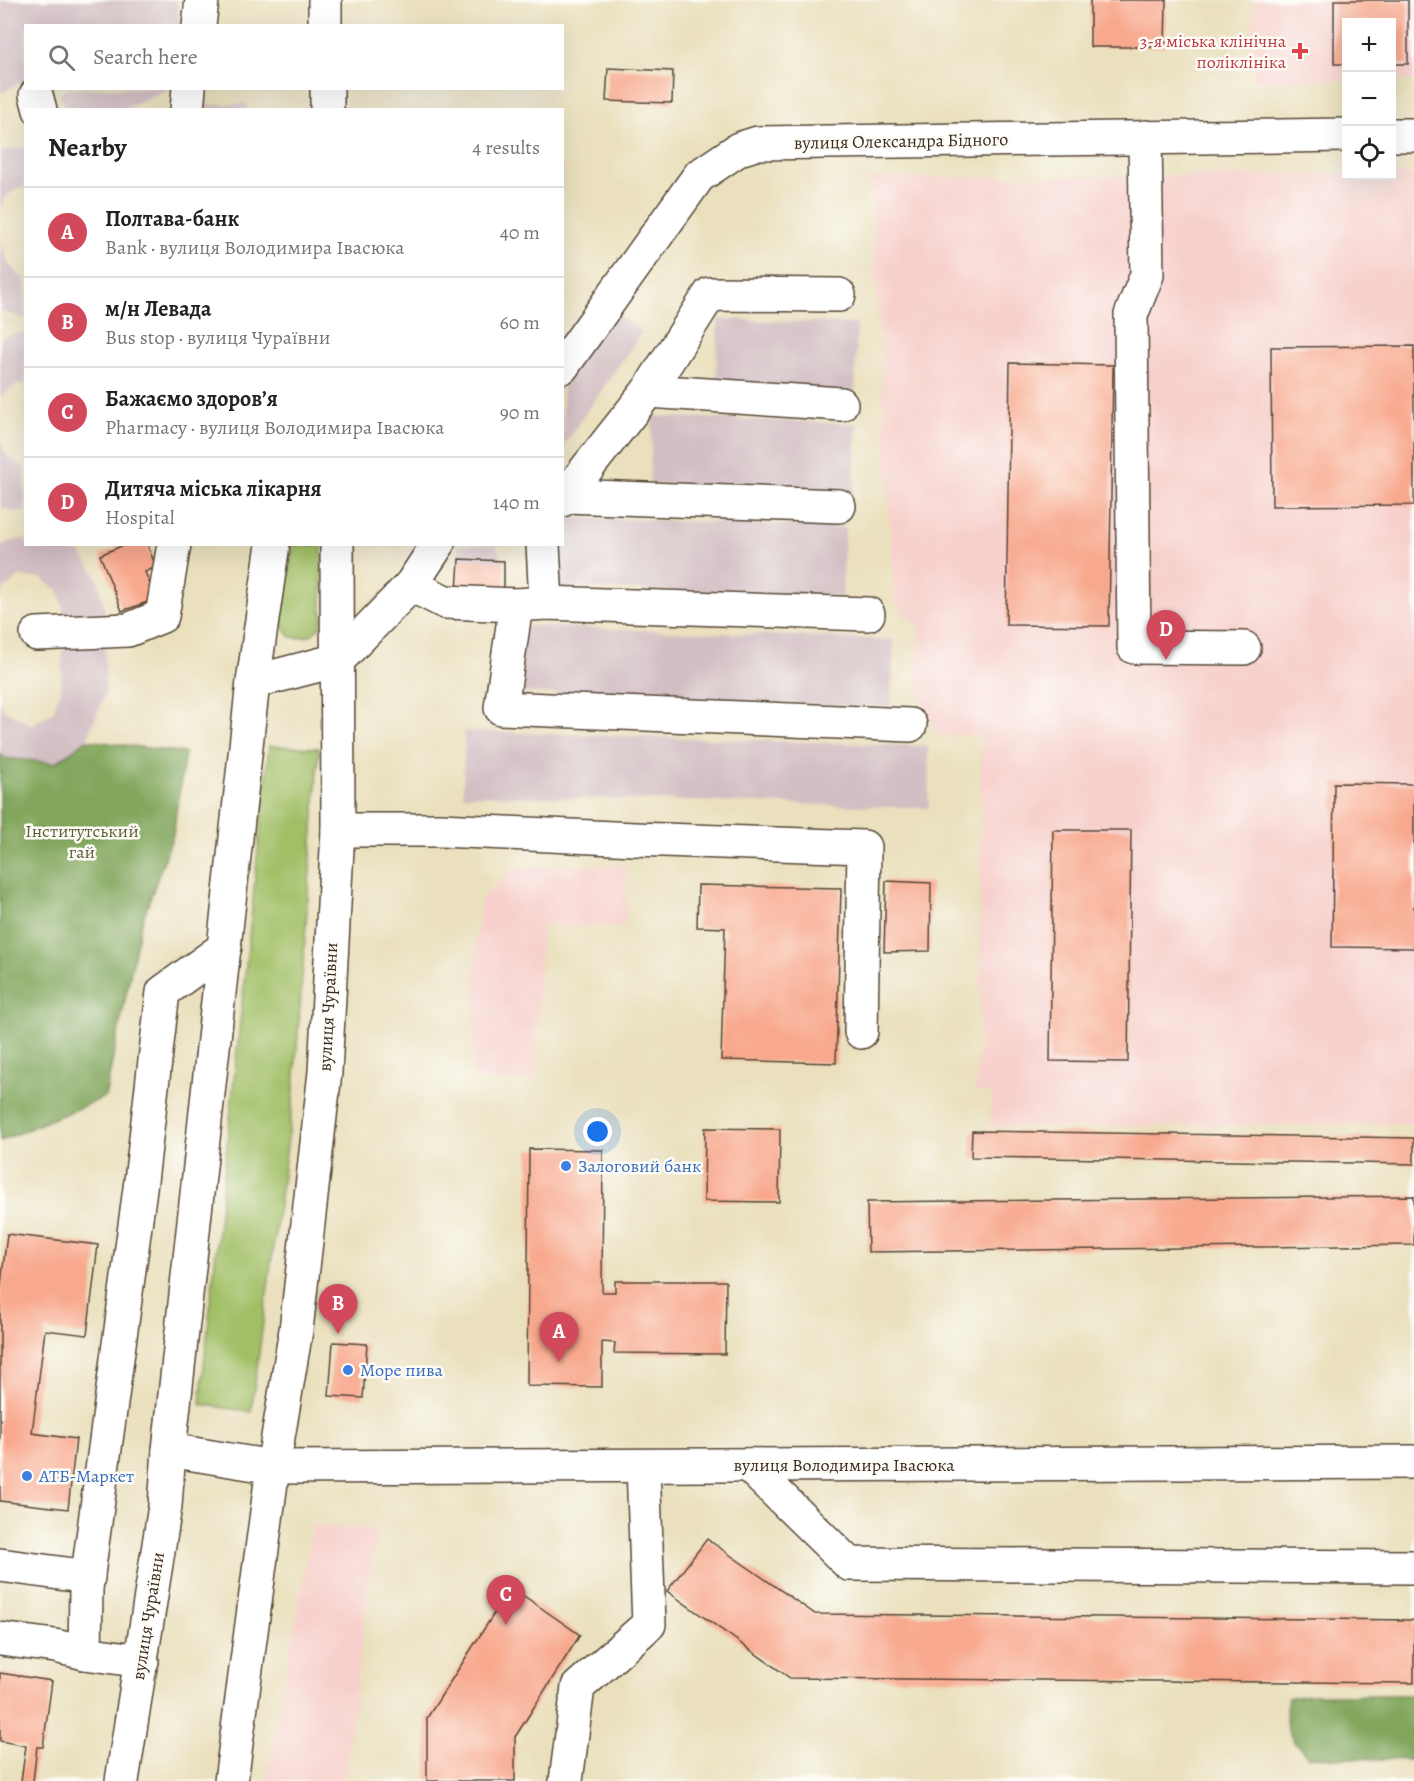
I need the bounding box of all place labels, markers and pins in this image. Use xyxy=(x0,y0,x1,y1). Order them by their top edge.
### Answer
place label: 3-я міська клінічна поліклініка xyxy=(1140,29,1287,74)
marker: 3-я міська клінічна поліклініка xyxy=(1291,42,1309,60)
pin: D xyxy=(1146,610,1186,660)
place label: Залоговий банк xyxy=(578,1154,701,1178)
marker: Залоговий банк xyxy=(559,1159,573,1173)
pin: B xyxy=(318,1284,358,1334)
pin: A xyxy=(540,1312,578,1362)
place label: Море пива xyxy=(360,1358,444,1382)
marker: Море пива xyxy=(341,1363,355,1377)
place label: АТБ-Маркет xyxy=(38,1464,134,1488)
marker: АТБ-Маркет xyxy=(20,1469,34,1483)
pin: C xyxy=(486,1576,526,1625)

